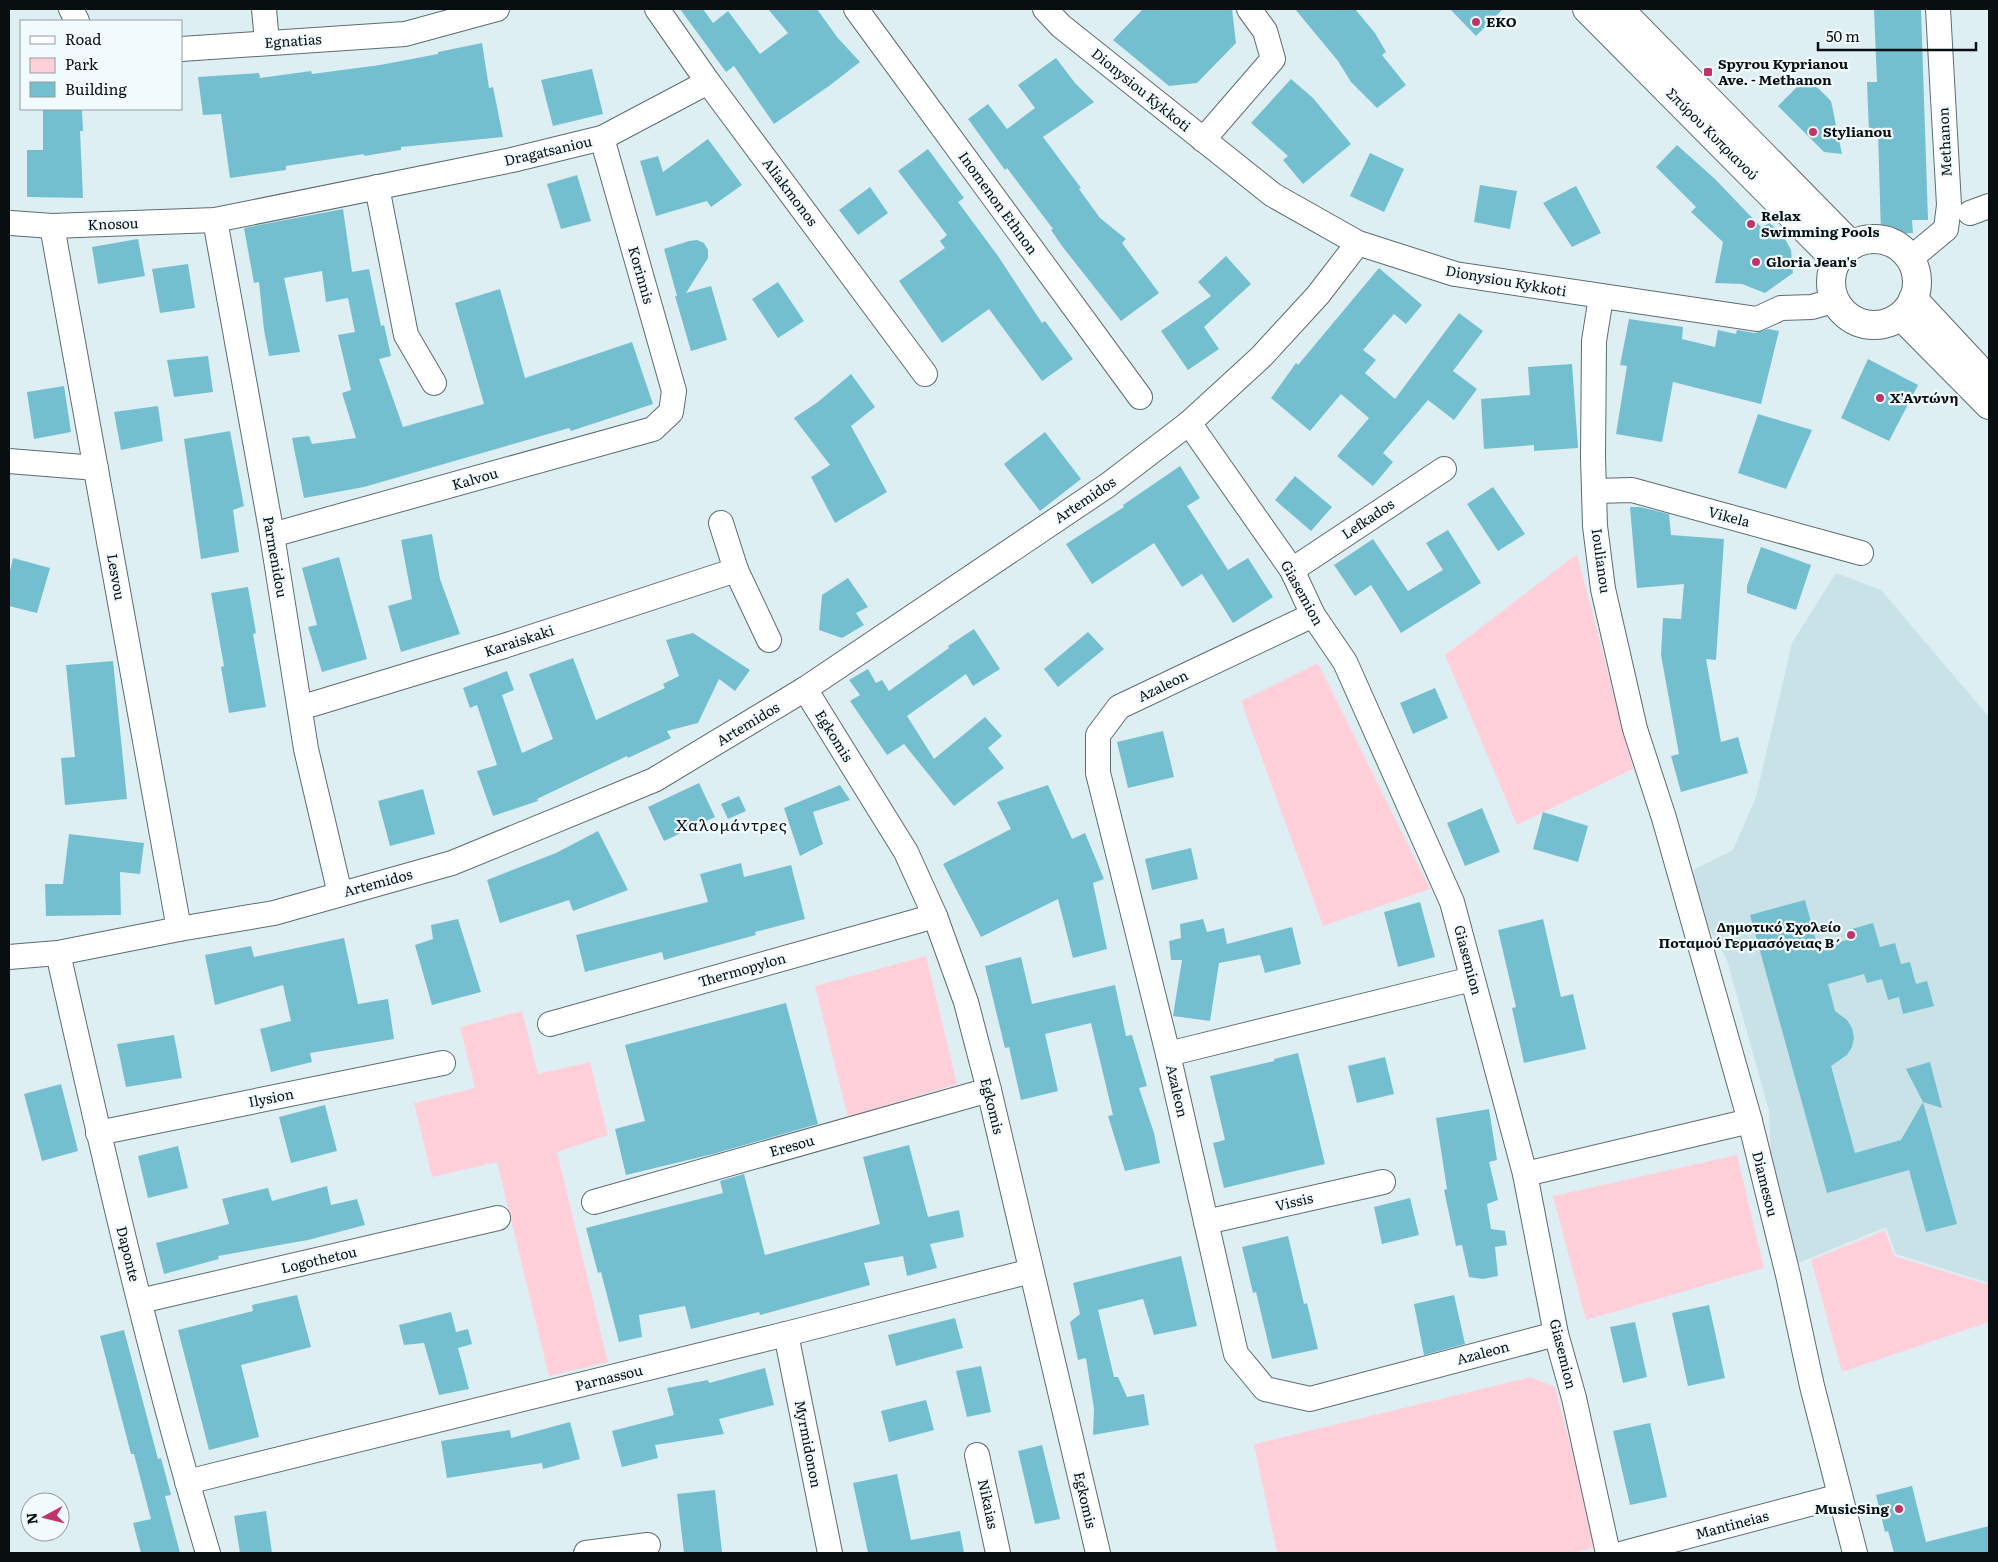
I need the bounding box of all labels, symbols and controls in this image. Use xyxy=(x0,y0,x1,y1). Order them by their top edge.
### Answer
place label: EKO xyxy=(1486,11,1517,31)
marker: EKO xyxy=(1470,16,1482,28)
legend xyxy=(20,20,182,110)
scale bar xyxy=(1818,20,1976,52)
text: 50 m xyxy=(1826,24,1860,47)
text: Road xyxy=(65,27,101,50)
street label: Egnatias xyxy=(264,28,322,52)
street label: Dionysiou Kykkoti xyxy=(1088,43,1196,136)
text: Park xyxy=(65,52,99,75)
place label: Spyrou Kyprianou Ave. - Methanon xyxy=(1718,53,1849,89)
marker: Spyrou Kyprianou Ave. - Methanon xyxy=(1702,66,1714,78)
text: Building xyxy=(65,77,127,100)
street label: Σπύρου Κυπριανού xyxy=(1662,83,1763,184)
street label: Methanon xyxy=(1932,107,1956,177)
place label: Stylianou xyxy=(1823,121,1892,141)
marker: Stylianou xyxy=(1807,126,1819,138)
street label: Dragatsaniou xyxy=(502,130,594,170)
street label: Inomenon Ethnon xyxy=(955,147,1043,258)
street label: Aliakmonos xyxy=(759,153,823,230)
place label: Relax Swimming Pools xyxy=(1761,205,1880,241)
street label: Knosou xyxy=(87,212,139,234)
marker: Relax Swimming Pools xyxy=(1745,218,1757,230)
street label: Korinnis xyxy=(624,244,660,306)
place label: Gloria Jean's xyxy=(1766,251,1857,271)
marker: Gloria Jean's xyxy=(1750,256,1762,268)
street label: Dionysiou Kykkoti xyxy=(1444,260,1569,301)
place label: Χ'Αντώνη xyxy=(1890,387,1958,407)
marker: Χ'Αντώνη xyxy=(1874,392,1886,404)
street label: Kalvou xyxy=(449,462,500,494)
street label: Artemidos xyxy=(1050,471,1119,527)
street label: Lefkados xyxy=(1337,493,1398,543)
street label: Vikela xyxy=(1706,501,1753,531)
street label: Parmenidou xyxy=(259,514,293,599)
street label: Ioulianou xyxy=(1588,527,1616,595)
street label: Lesvou xyxy=(103,552,131,602)
street label: Giasemion xyxy=(1277,556,1329,629)
street label: Karaiskaki xyxy=(481,619,556,661)
street label: Azaleon xyxy=(1134,664,1191,706)
street label: Artemidos xyxy=(712,696,783,750)
street label: Egkomis xyxy=(811,706,859,765)
district label: Χαλομάντρες xyxy=(676,812,788,836)
street label: Artemidos xyxy=(341,863,414,901)
place label: Δημοτικό Σχολείο Ποταμού Γερμασόγειας Β΄ xyxy=(1659,916,1841,952)
street label: Giasemion xyxy=(1450,923,1488,997)
marker: Δημοτικό Σχολείο Ποταμού Γερμασόγειας Β΄ xyxy=(1845,929,1857,941)
street label: Thermopylon xyxy=(695,947,788,991)
street label: Azaleon xyxy=(1162,1062,1194,1119)
street label: Egkomis xyxy=(976,1075,1010,1136)
street label: Ilysion xyxy=(246,1083,295,1111)
street label: Eresou xyxy=(767,1129,817,1161)
street label: Diamesou xyxy=(1748,1149,1784,1219)
street label: Vissis xyxy=(1273,1187,1315,1215)
street label: Daponte xyxy=(112,1224,146,1284)
street label: Logothetou xyxy=(279,1241,359,1277)
street label: Giasemion xyxy=(1546,1317,1582,1391)
street label: Azaleon xyxy=(1454,1335,1511,1369)
street label: Parnassou xyxy=(573,1359,645,1395)
street label: Myrmidonon xyxy=(791,1398,827,1489)
street label: Egkomis xyxy=(1070,1469,1102,1530)
street label: Nikaias xyxy=(974,1477,1004,1531)
north arrow xyxy=(20,1492,70,1542)
place label: MusicSing xyxy=(1815,1498,1890,1518)
marker: MusicSing xyxy=(1893,1503,1905,1515)
street label: Mantineias xyxy=(1693,1505,1771,1543)
text: N xyxy=(20,1511,42,1526)

